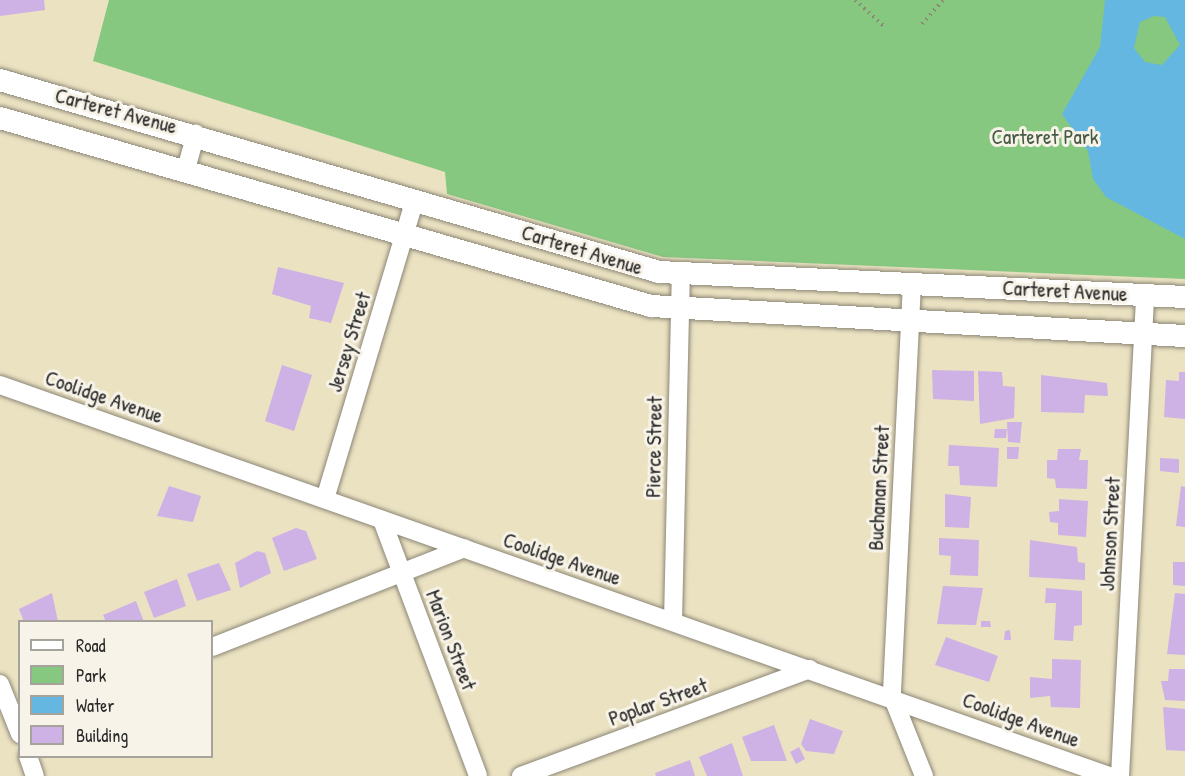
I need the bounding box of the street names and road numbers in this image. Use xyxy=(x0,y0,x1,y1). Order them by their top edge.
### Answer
street label: Carteret Avenue xyxy=(52,83,180,139)
street label: Carteret Avenue xyxy=(518,220,646,280)
street label: Carteret Avenue xyxy=(1002,275,1128,307)
street label: Jersey Street xyxy=(322,289,376,395)
street label: Coolidge Avenue xyxy=(42,365,166,429)
street label: Pierce Street xyxy=(641,396,667,498)
street label: Buchanan Street xyxy=(863,425,895,551)
street label: Johnson Street xyxy=(1094,476,1126,592)
street label: Coolidge Avenue xyxy=(500,527,624,591)
street label: Marion Street xyxy=(420,586,482,694)
street label: Poplar Street xyxy=(605,673,711,731)
street label: Coolidge Avenue xyxy=(959,687,1083,753)

